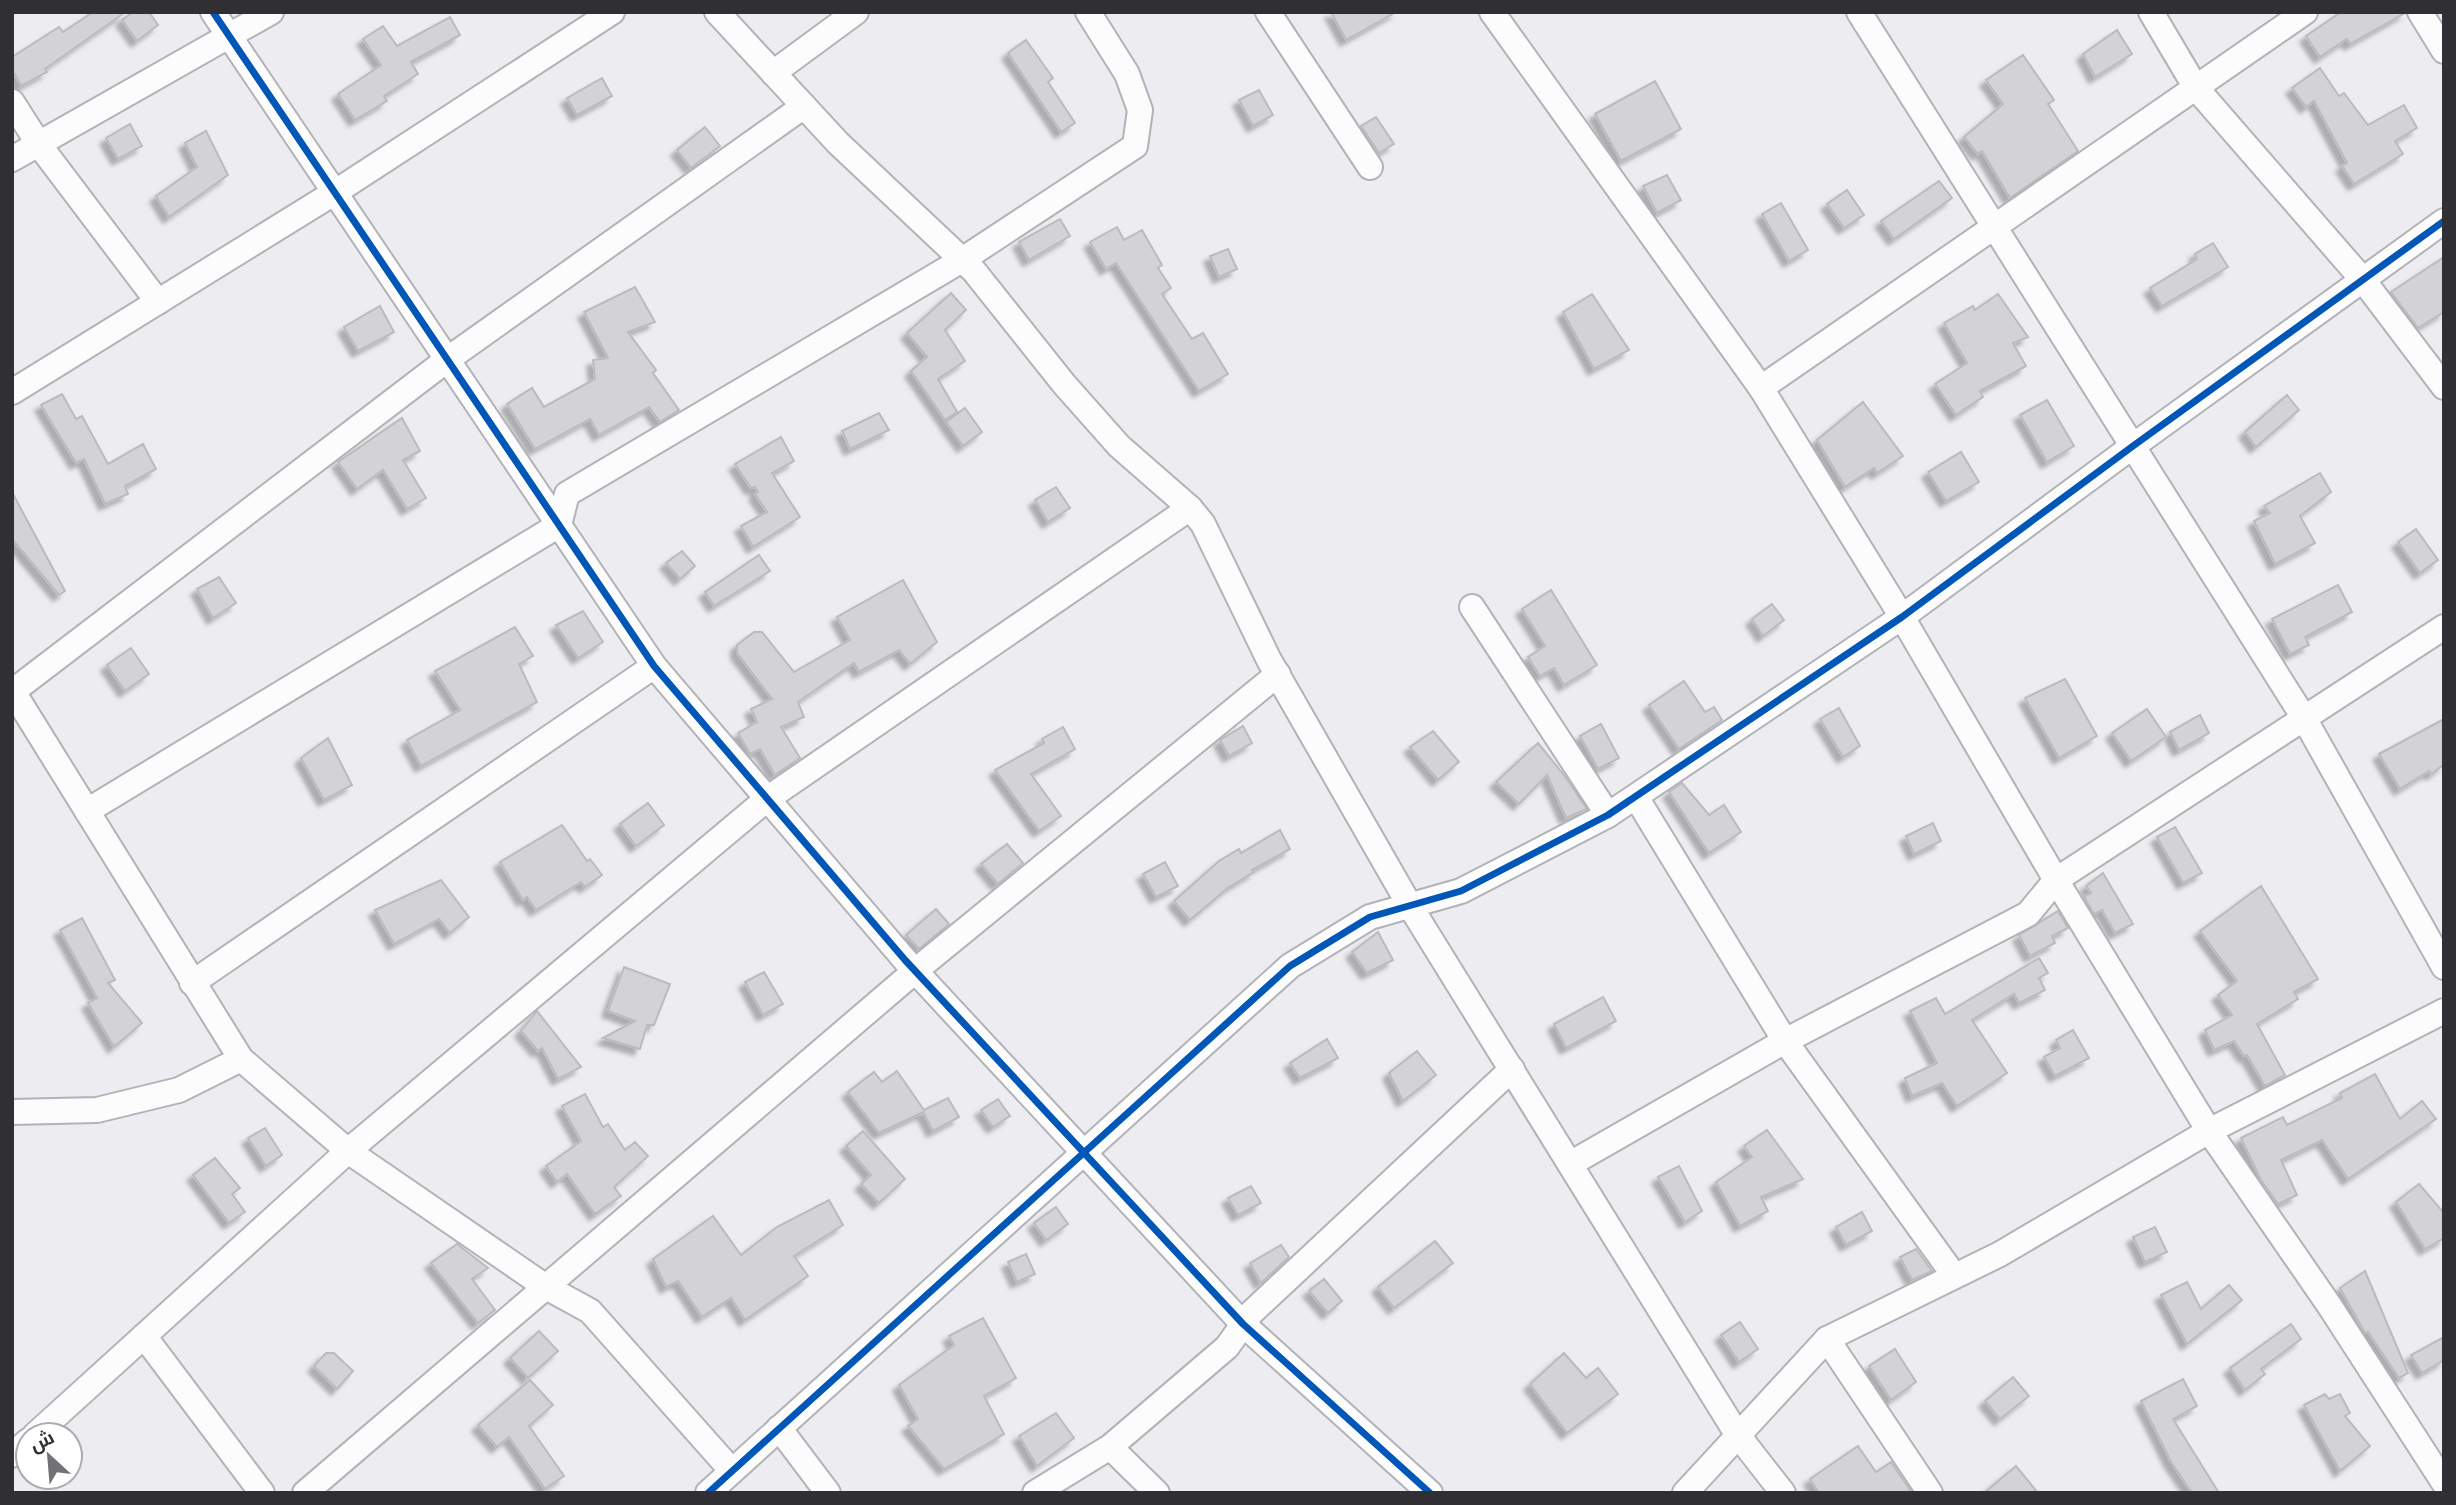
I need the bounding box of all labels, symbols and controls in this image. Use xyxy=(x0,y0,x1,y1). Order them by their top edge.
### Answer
north arrow xyxy=(14,1421,84,1491)
text: ش xyxy=(26,1425,58,1457)

